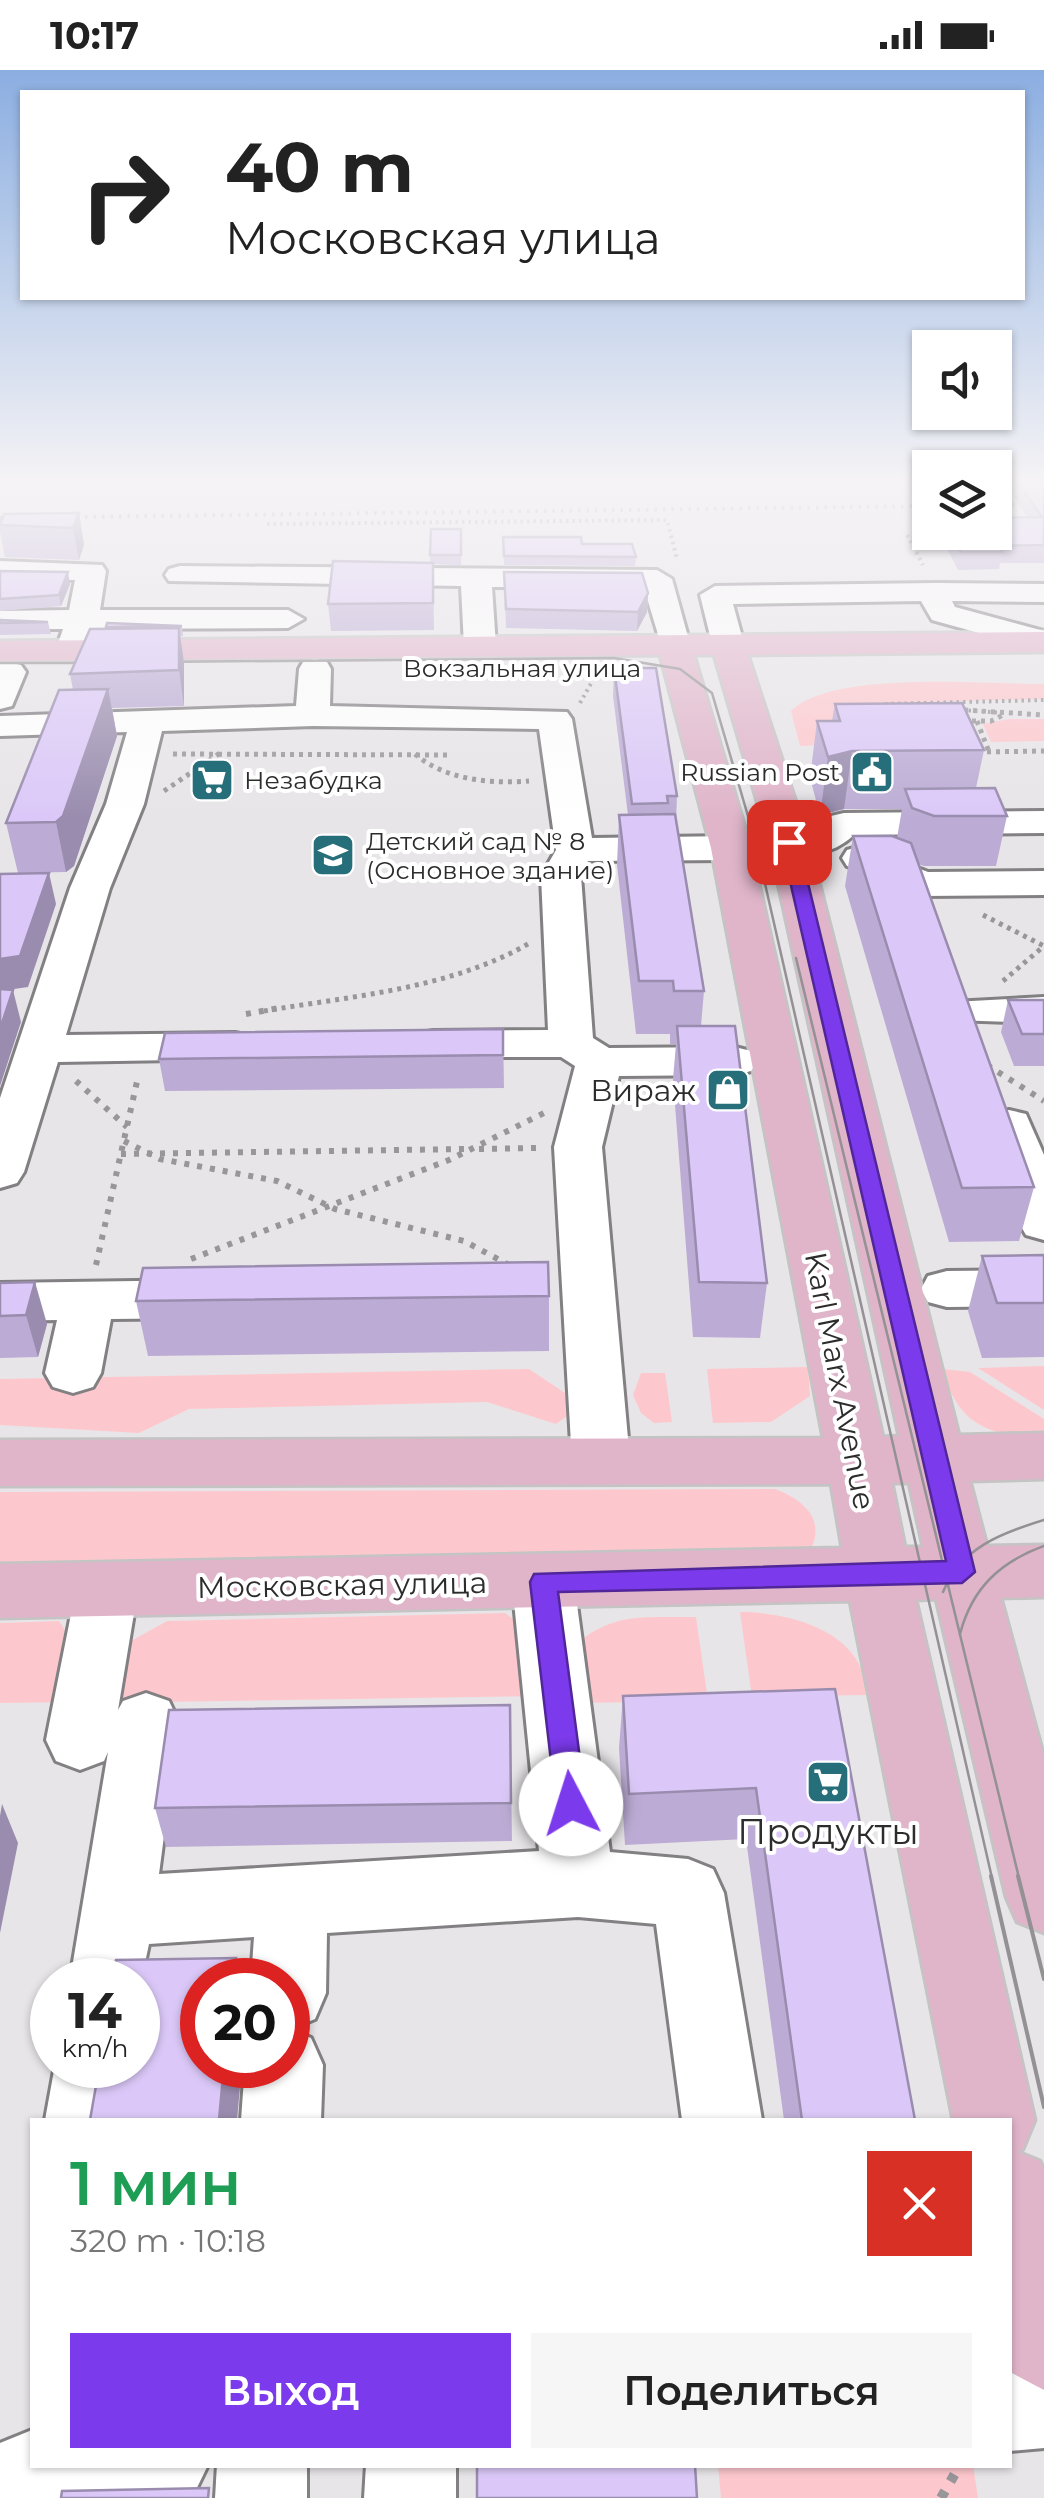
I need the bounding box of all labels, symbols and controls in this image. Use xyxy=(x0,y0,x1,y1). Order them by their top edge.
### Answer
text: 10:17 xyxy=(50,12,139,59)
text: 40 m xyxy=(225,124,414,210)
icon: right xyxy=(60,130,190,260)
text: Московская улица xyxy=(225,210,660,265)
map controls xyxy=(912,330,1012,550)
button: sound xyxy=(912,330,1012,430)
button: layers xyxy=(912,450,1012,550)
street label: Вокзальная улица xyxy=(403,653,641,683)
public building icon: Russian Post xyxy=(849,749,895,795)
supermarket icon: Незабудка xyxy=(189,757,235,803)
place label: Russian Post xyxy=(680,757,840,787)
place label: Незабудка xyxy=(244,765,383,795)
pin xyxy=(747,800,832,885)
icon: arrive xyxy=(762,815,817,870)
place label: Детский сад № 8 (Основное здание) xyxy=(366,826,614,885)
school or university icon: Детский сад № 8 (Основное здание) xyxy=(310,832,356,878)
shop icon: Вираж xyxy=(705,1067,751,1113)
place label: Вираж xyxy=(590,1072,696,1109)
street label: Karl Marx Avenue xyxy=(797,1249,883,1513)
street label: Московская улица xyxy=(197,1564,487,1606)
position arrow xyxy=(519,1752,623,1856)
supermarket icon: Продукты xyxy=(805,1759,851,1805)
place label: Продукты xyxy=(737,1810,919,1853)
speed limit sign: 20 xyxy=(180,1958,310,2088)
text: 14 xyxy=(68,1980,122,2041)
text: km/h xyxy=(62,2033,128,2063)
text: 1 мин xyxy=(70,2147,241,2220)
button: close xyxy=(867,2151,972,2256)
text: 320 m · 10:18 xyxy=(70,2221,266,2260)
button: Выход xyxy=(70,2333,511,2448)
button: Поделиться xyxy=(531,2333,972,2448)

